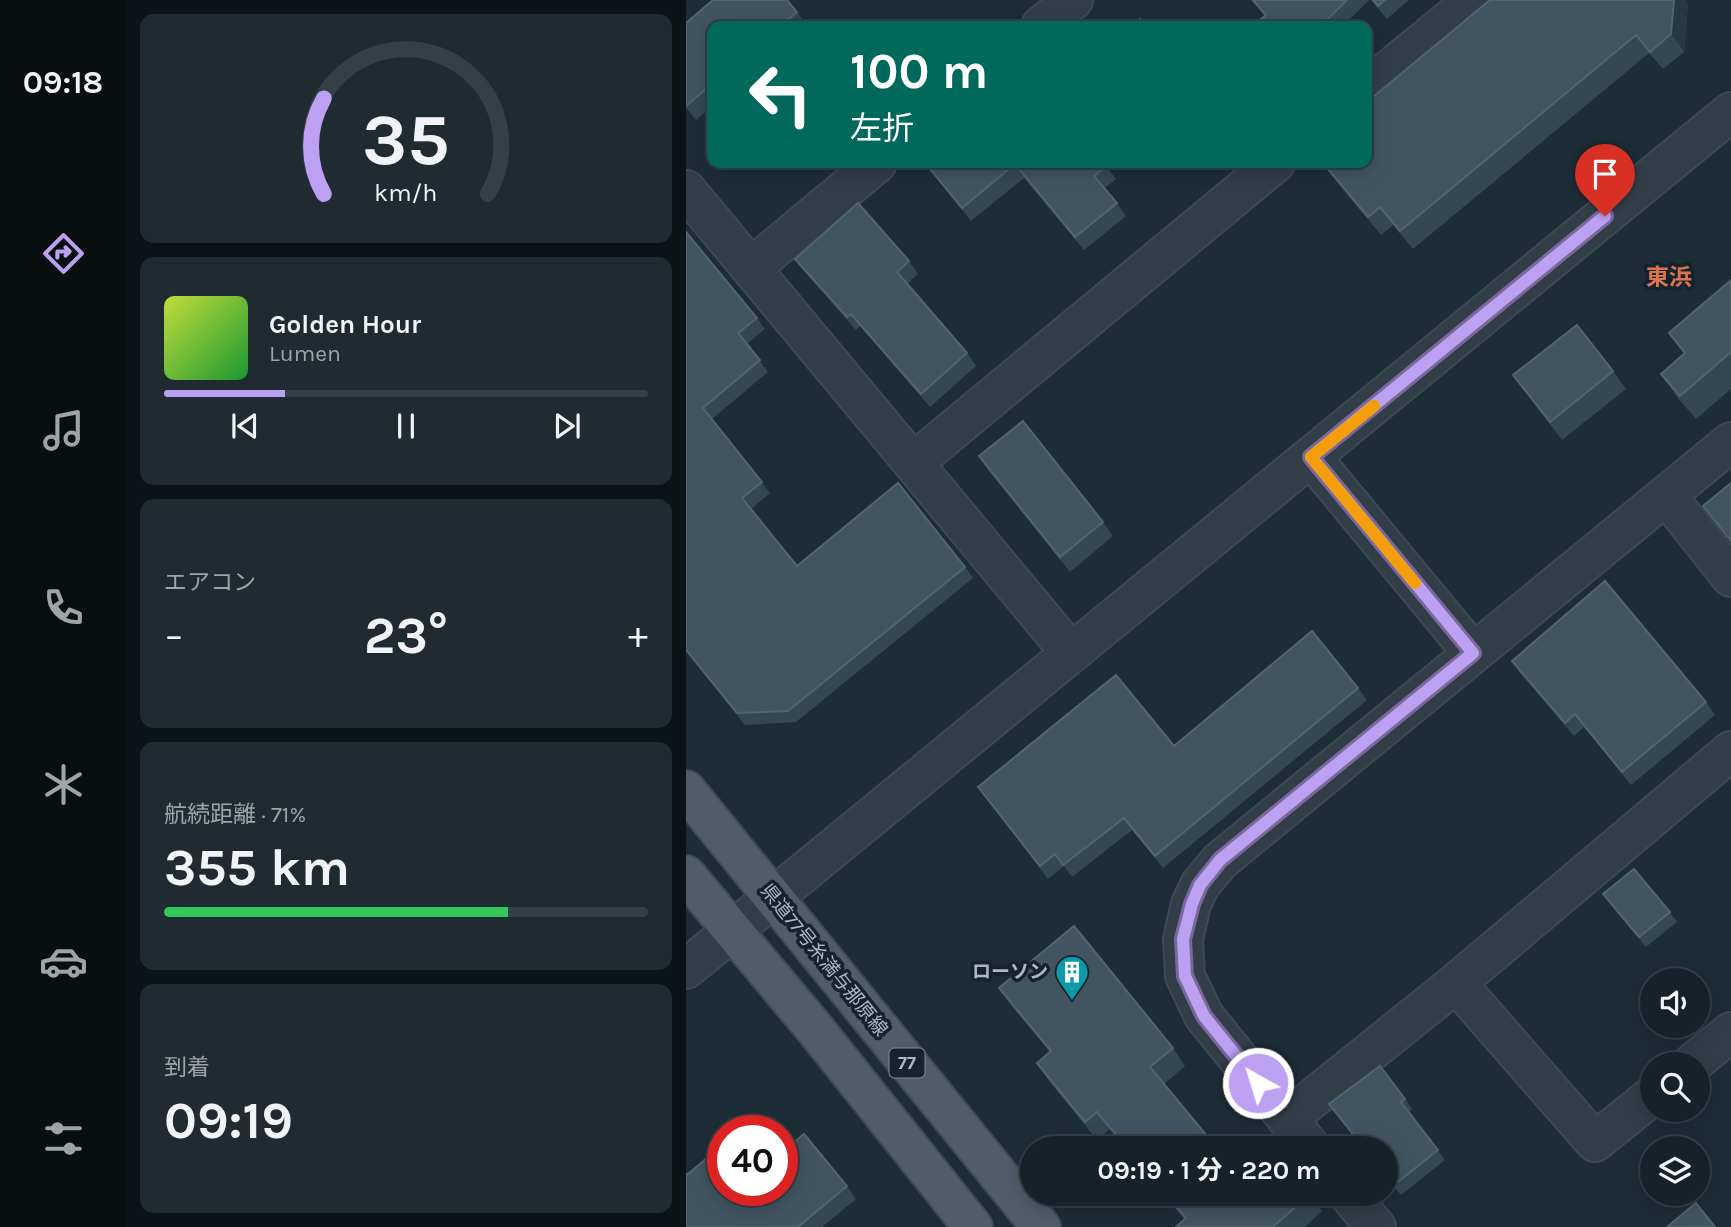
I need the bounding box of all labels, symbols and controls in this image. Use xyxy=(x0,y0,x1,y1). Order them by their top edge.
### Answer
text: 100 m xyxy=(850,43,988,100)
icon: left xyxy=(735,49,826,140)
text: 09:18 xyxy=(23,64,103,101)
text: 35 xyxy=(362,98,450,183)
text: 左折 xyxy=(850,110,914,147)
pin xyxy=(1575,144,1635,216)
icon: arrive xyxy=(1586,155,1624,193)
text: km/h xyxy=(374,178,438,207)
icon: directions xyxy=(39,229,88,278)
district label: 東浜 xyxy=(1646,264,1692,291)
text: Golden Hour xyxy=(269,309,421,340)
text: Lumen xyxy=(269,340,341,367)
icon: music xyxy=(39,406,88,455)
icon: previous xyxy=(226,407,264,445)
icon: pause xyxy=(387,407,425,445)
icon: next xyxy=(548,407,586,445)
text: エアコン xyxy=(164,569,256,596)
icon: phone xyxy=(39,583,88,632)
text: 23° xyxy=(364,605,448,666)
text: − xyxy=(164,613,184,658)
text: + xyxy=(628,613,648,658)
icon: climate xyxy=(39,760,88,809)
text: 航続距離 · 71% xyxy=(164,801,306,828)
text: 355 km xyxy=(164,837,350,898)
street label: 県道77号糸満与那原線 xyxy=(756,880,892,1040)
icon: car xyxy=(39,937,88,986)
building icon: ローソン xyxy=(1053,953,1091,1002)
place label: ローソン xyxy=(972,961,1048,983)
map controls xyxy=(1640,968,1710,1206)
button: sound xyxy=(1640,968,1710,1038)
position arrow xyxy=(1221,1046,1295,1120)
road number: 77 xyxy=(890,1048,924,1078)
button: search xyxy=(1640,1052,1710,1122)
text: 到着 xyxy=(164,1054,210,1081)
text: 09:19 xyxy=(164,1090,293,1151)
icon: filters xyxy=(39,1114,88,1163)
speed limit sign: 40 xyxy=(707,1115,798,1206)
button: layers xyxy=(1640,1136,1710,1206)
text: 09:19 · 1 分 · 220 m xyxy=(1098,1155,1320,1186)

